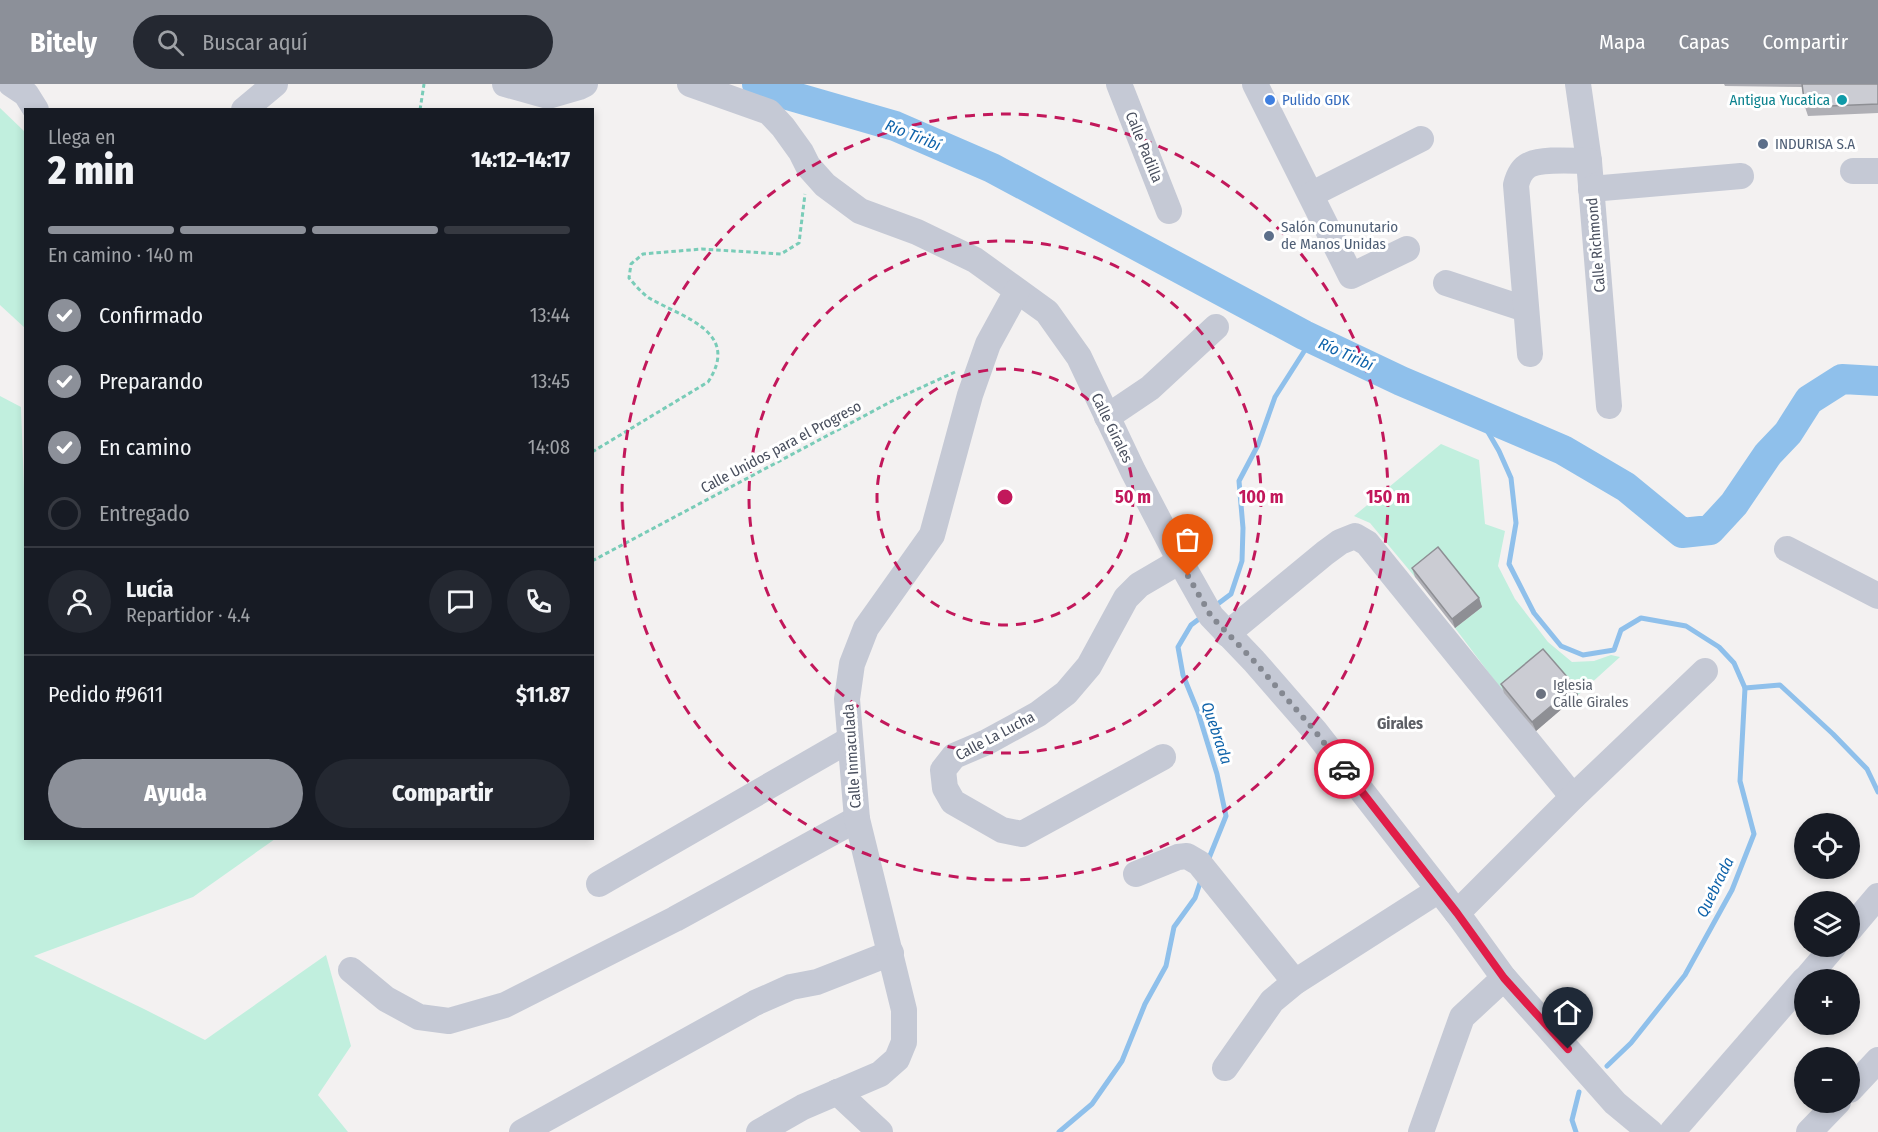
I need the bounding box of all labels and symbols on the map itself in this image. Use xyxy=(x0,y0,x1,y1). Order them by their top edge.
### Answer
place label: Pulido GDK xyxy=(1282,91,1350,109)
place label: Antigua Yucatica xyxy=(1729,91,1830,109)
marker: Pulido GDK xyxy=(1263,93,1277,107)
marker: Antigua Yucatica xyxy=(1835,93,1849,107)
street label: Calle Padilla xyxy=(1122,109,1166,185)
water label: Río Tiribí xyxy=(882,115,944,155)
place label: INDURISA S.A xyxy=(1775,135,1855,153)
marker: INDURISA S.A xyxy=(1756,137,1770,151)
street label: Calle Richmond xyxy=(1583,197,1609,293)
place label: Salón Comunutario de Manos Unidas xyxy=(1281,218,1398,253)
marker: Salón Comunutario de Manos Unidas xyxy=(1262,229,1276,243)
water label: Río Tiribí xyxy=(1316,333,1377,375)
street label: Calle Girales xyxy=(1087,390,1137,466)
street label: Calle Unidos para el Progreso xyxy=(698,397,865,497)
text: 50 m xyxy=(1115,486,1151,508)
text: 100 m xyxy=(1239,486,1283,508)
text: 150 m xyxy=(1366,486,1410,508)
centre of rings xyxy=(995,487,1015,507)
pin xyxy=(1162,514,1213,576)
place label: Iglesia Calle Girales xyxy=(1553,676,1629,711)
marker: Iglesia Calle Girales xyxy=(1534,687,1548,701)
water label: Quebrada xyxy=(1198,699,1236,767)
street label: Calle Inmaculada xyxy=(839,703,865,809)
street label: Calle La Lucha xyxy=(952,708,1038,764)
district label: Girales xyxy=(1377,714,1423,733)
courier xyxy=(1314,739,1374,799)
water label: Quebrada xyxy=(1692,854,1738,920)
pin xyxy=(1542,987,1593,1049)

